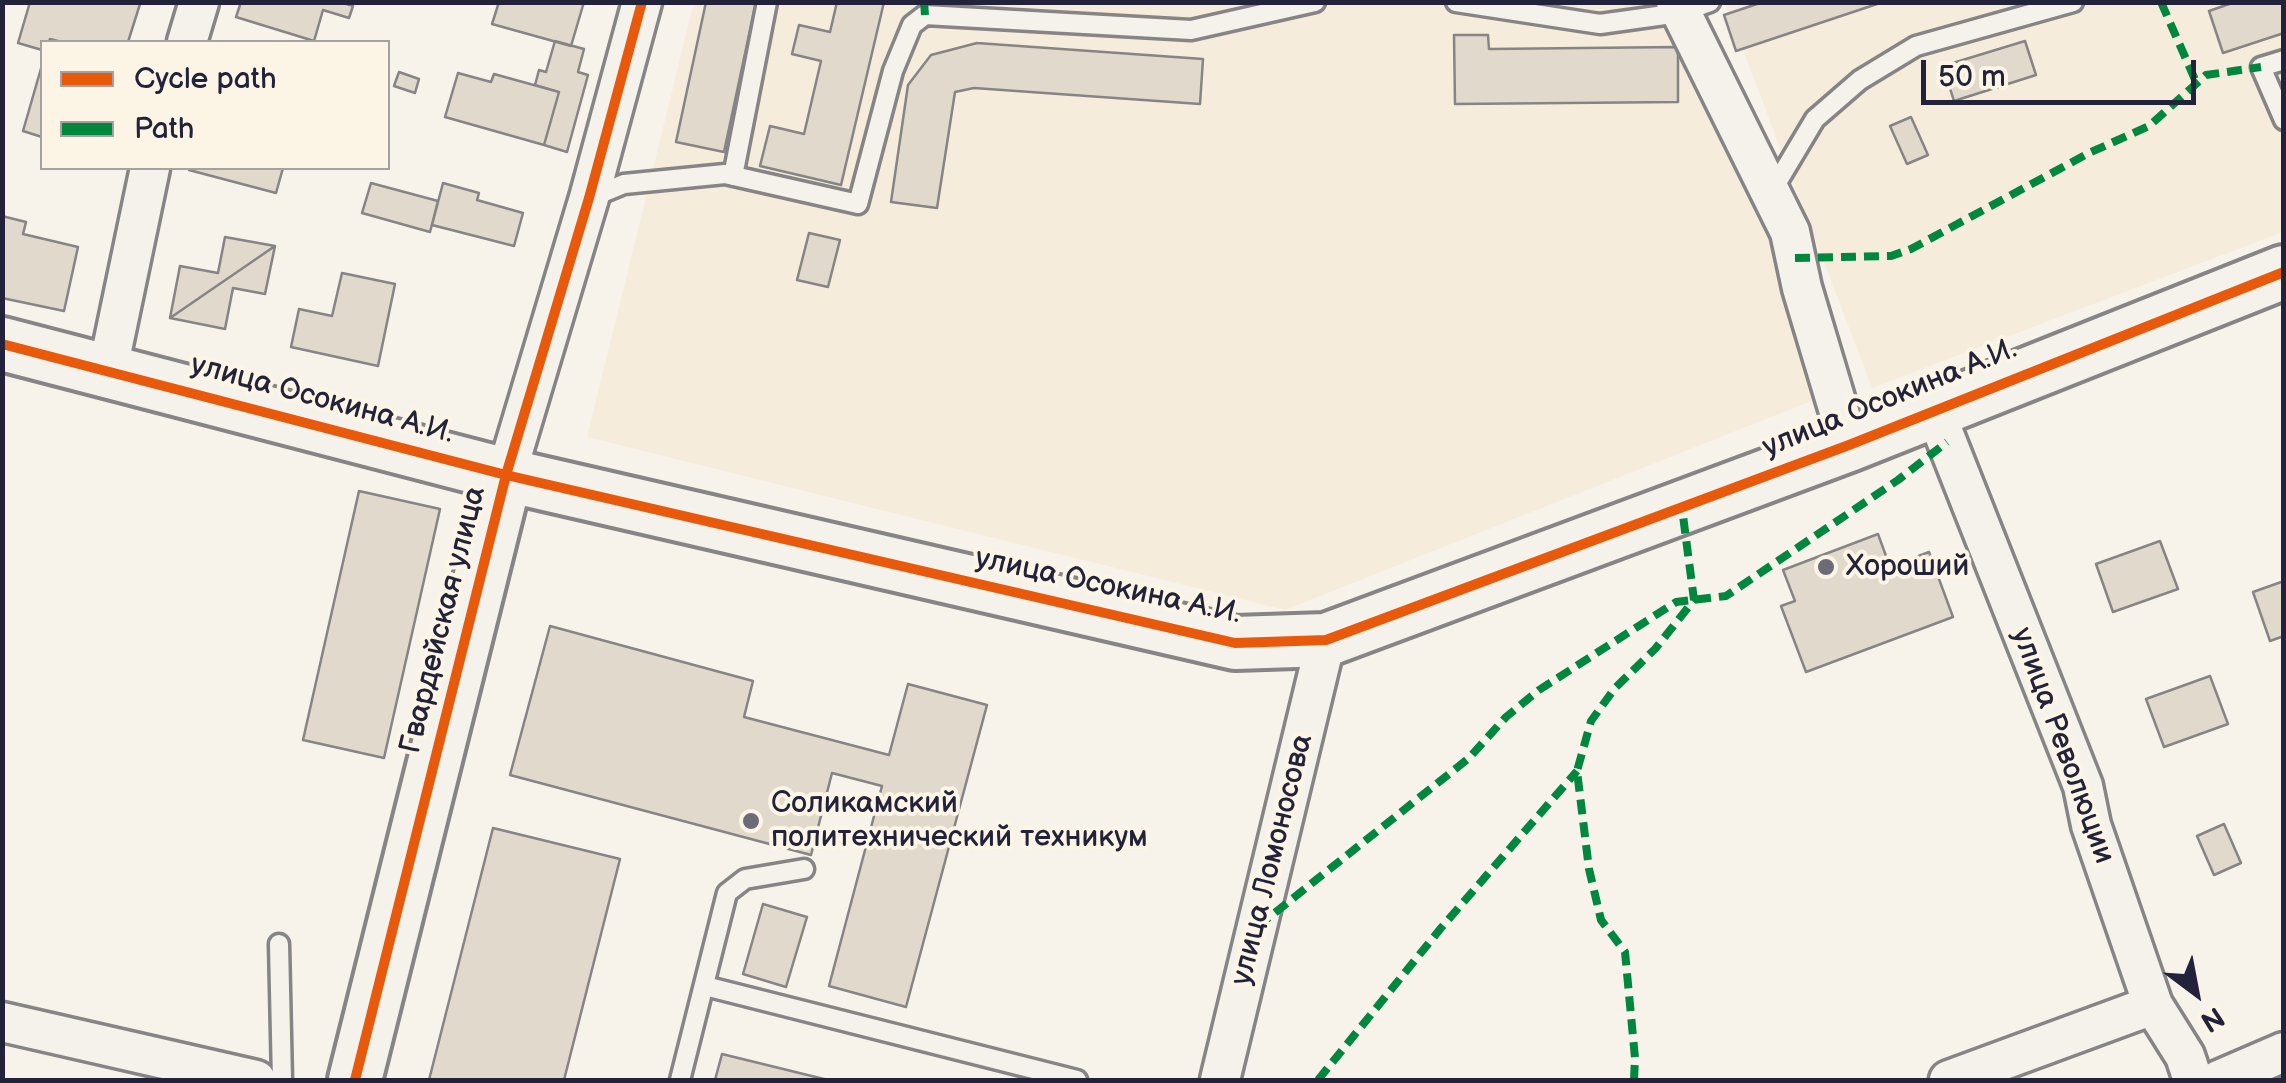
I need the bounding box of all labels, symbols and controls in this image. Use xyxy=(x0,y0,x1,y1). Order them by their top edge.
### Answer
legend xyxy=(40,40,390,170)
scale bar xyxy=(1926,40,2201,102)
text: 50 m xyxy=(1938,59,2006,95)
text: Cycle path xyxy=(134,61,277,97)
text: Path xyxy=(134,111,194,147)
street label: улица Осокина А.И. xyxy=(1758,332,2022,466)
street label: улица Осокина А.И. xyxy=(187,348,457,452)
street label: Гвардейская улица xyxy=(393,483,495,757)
street label: улица Осокина А.И. xyxy=(972,541,1244,633)
place label: Хороший xyxy=(1846,549,1969,585)
marker: Хороший xyxy=(1815,556,1837,578)
street label: улица Революции xyxy=(2003,623,2121,869)
street label: улица Ломоносова xyxy=(1224,731,1322,989)
place label: Соликамский политехнический техникум xyxy=(771,786,1148,856)
marker: Соликамский политехнический техникум xyxy=(740,810,762,832)
north arrow xyxy=(2146,943,2246,1043)
text: N xyxy=(2195,999,2230,1038)

